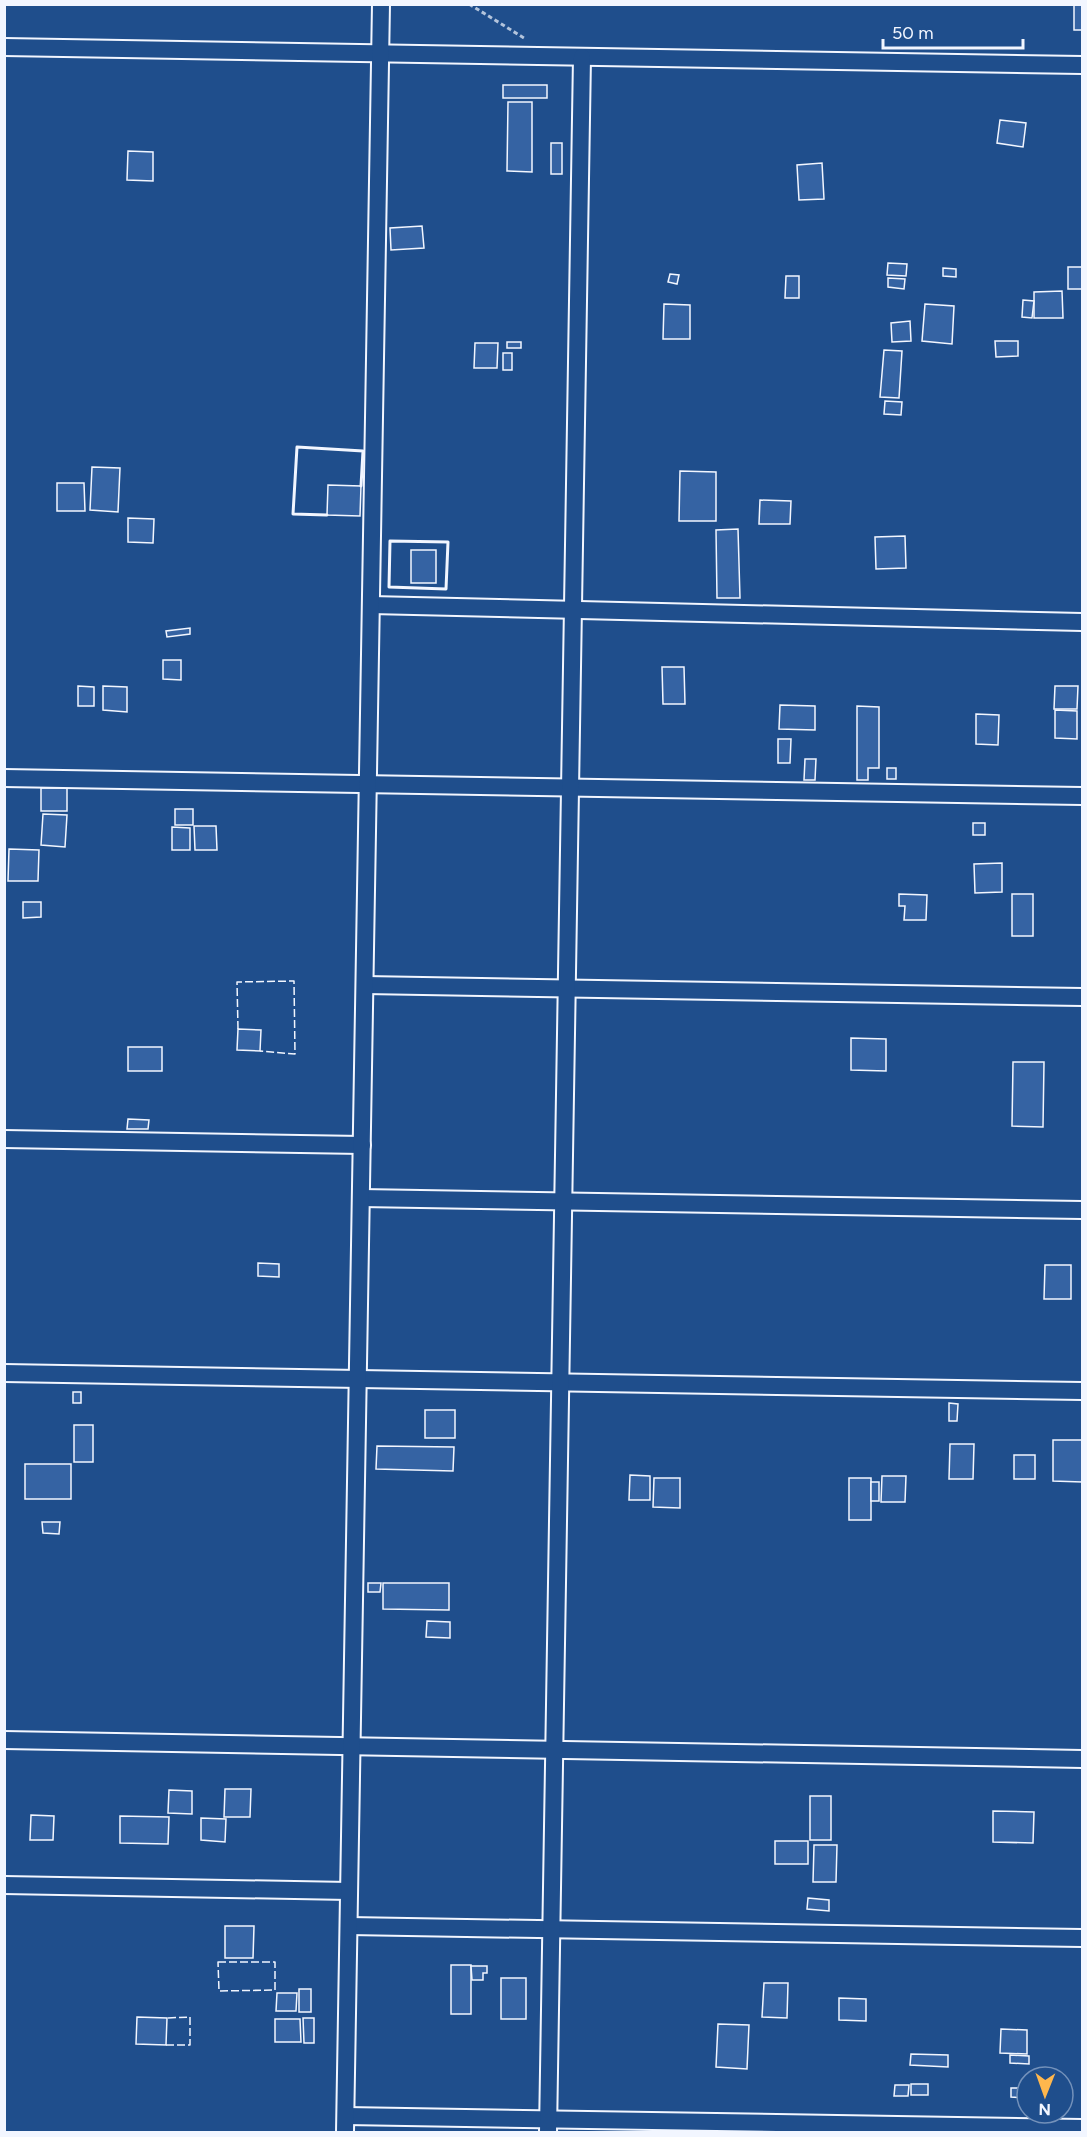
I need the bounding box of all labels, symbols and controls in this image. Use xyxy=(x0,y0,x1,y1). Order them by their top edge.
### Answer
scale bar xyxy=(883,12,1022,50)
text: 50 m xyxy=(892,22,934,44)
north arrow xyxy=(1015,2065,1075,2125)
text: N xyxy=(1038,2100,1051,2119)

